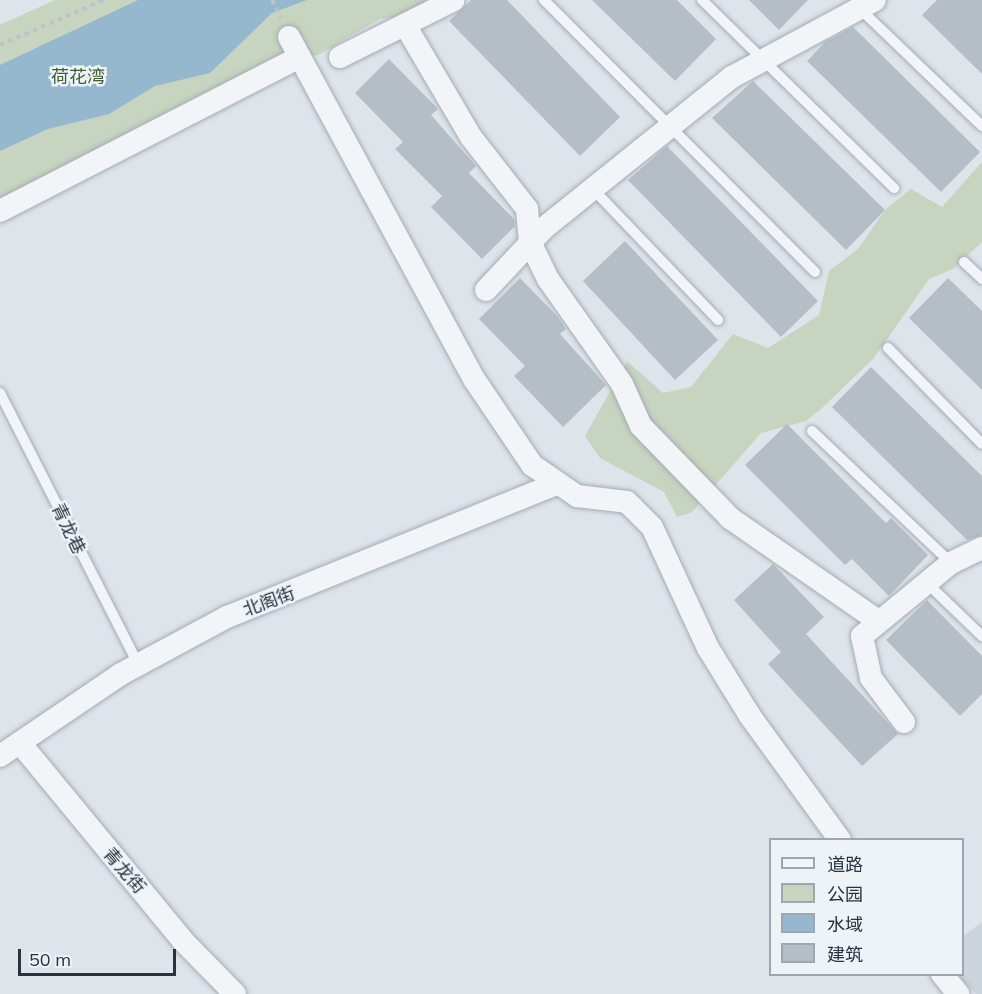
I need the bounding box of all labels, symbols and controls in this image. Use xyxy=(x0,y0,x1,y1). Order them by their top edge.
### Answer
park label: 荷花湾 xyxy=(51,66,105,88)
street label: 青龙巷 xyxy=(46,500,90,558)
street label: 北阁街 xyxy=(240,583,298,621)
legend xyxy=(769,838,964,976)
street label: 青龙街 xyxy=(98,844,150,898)
text: 道路 xyxy=(827,853,863,876)
text: 公园 xyxy=(827,883,863,906)
text: 水域 xyxy=(827,913,863,936)
scale bar xyxy=(21,937,178,975)
text: 建筑 xyxy=(827,943,863,966)
text: 50 m xyxy=(29,948,71,971)

